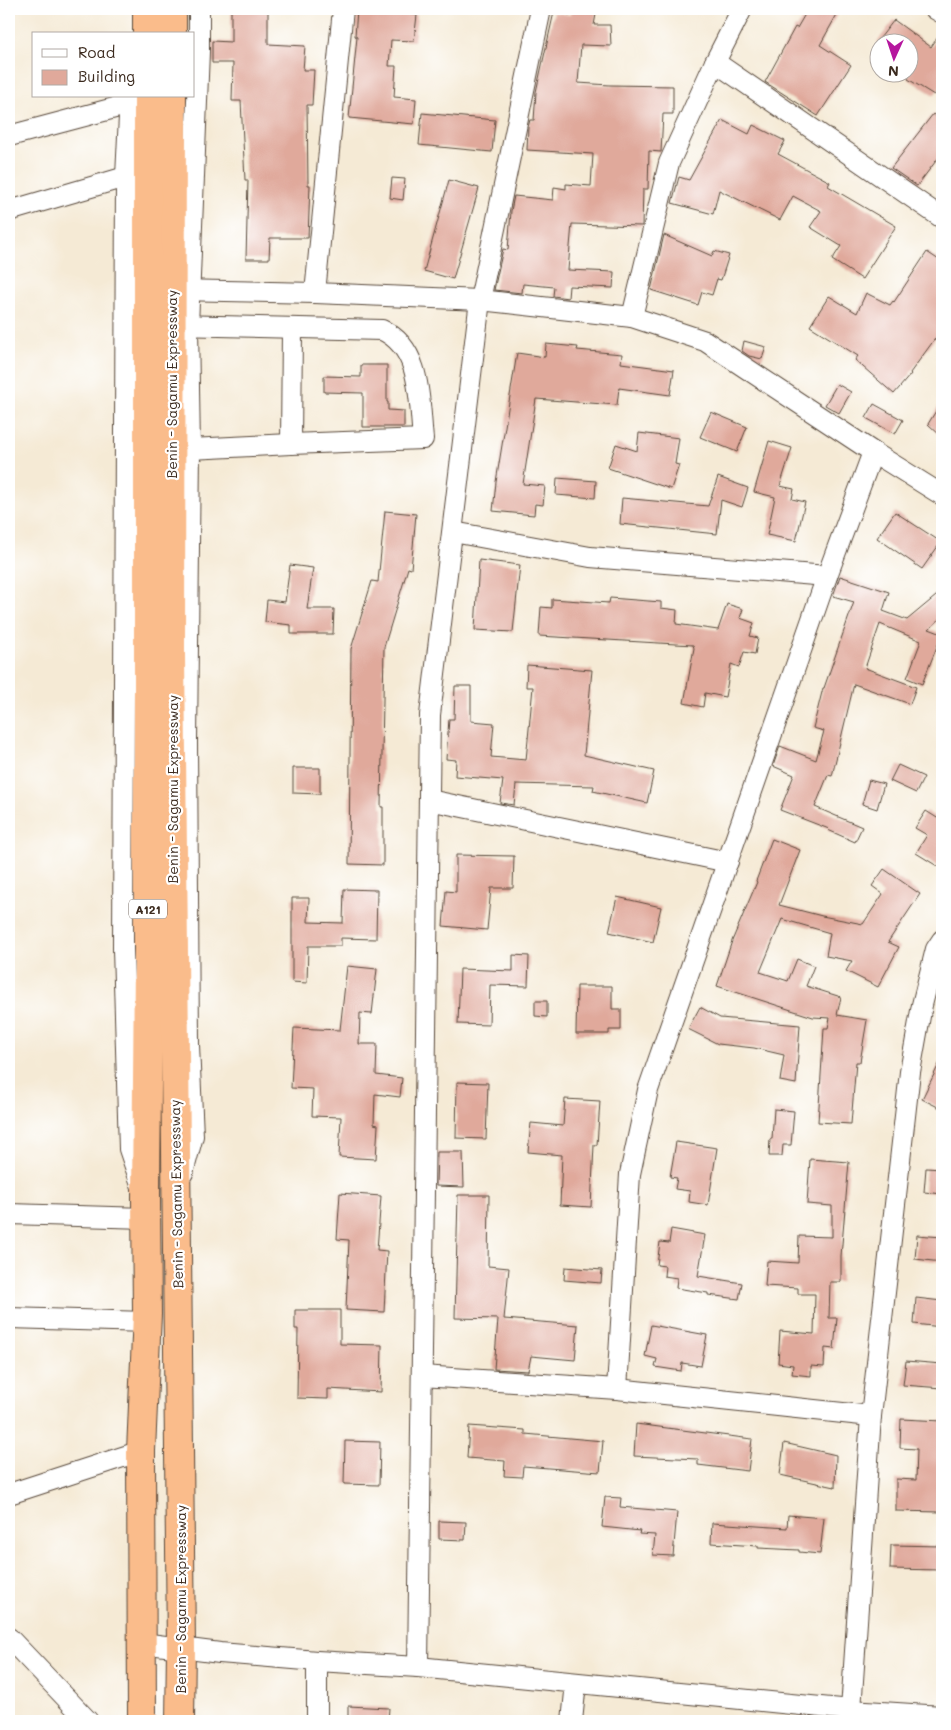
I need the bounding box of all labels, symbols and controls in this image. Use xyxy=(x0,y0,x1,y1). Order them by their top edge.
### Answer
legend xyxy=(32,32,195,98)
north arrow xyxy=(868,32,918,82)
text: Road xyxy=(78,42,115,62)
text: N xyxy=(887,62,899,81)
text: Building xyxy=(78,66,135,86)
street label: Benin - Sagamu Expressway xyxy=(162,290,181,478)
street label: Benin - Sagamu Expressway xyxy=(163,695,182,883)
road number: A121 xyxy=(129,900,167,919)
street label: Benin - Sagamu Expressway xyxy=(165,1099,187,1289)
street label: Benin - Sagamu Expressway xyxy=(171,1505,190,1693)

